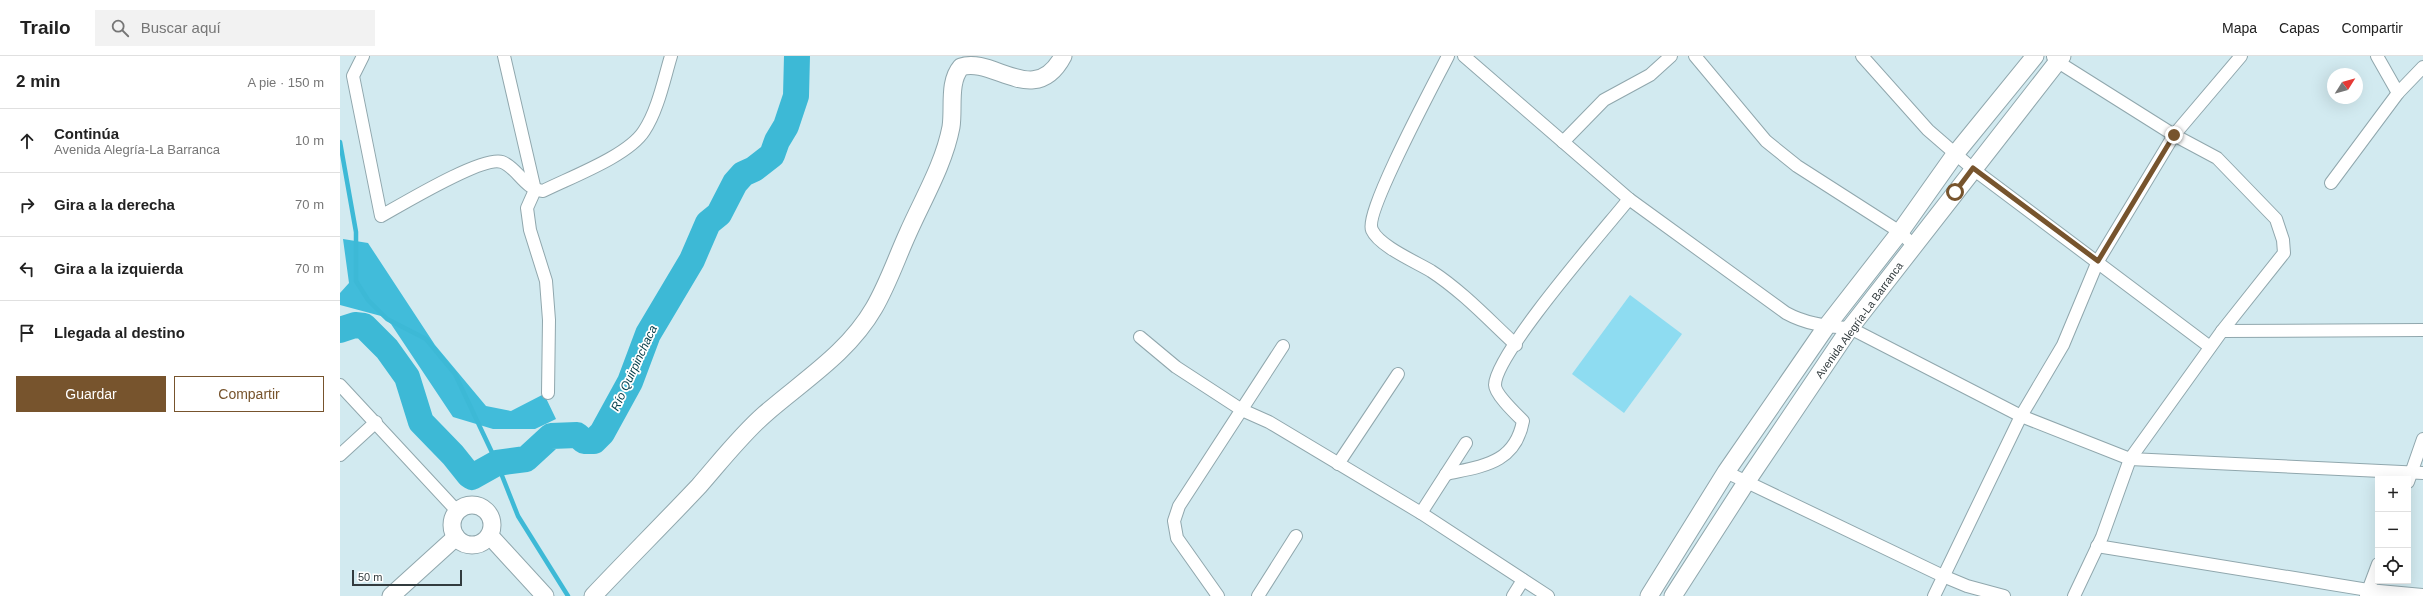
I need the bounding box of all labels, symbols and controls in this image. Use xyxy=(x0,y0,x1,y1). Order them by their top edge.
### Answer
search box xyxy=(95,10,375,46)
text: Trailo xyxy=(20,17,71,38)
icon: search xyxy=(109,17,131,39)
text: Buscar aquí xyxy=(141,19,221,36)
text: Mapa xyxy=(2222,20,2257,36)
text: Capas xyxy=(2279,20,2320,36)
text: Compartir xyxy=(2342,20,2403,36)
north arrow xyxy=(2327,68,2363,104)
text: 2 min xyxy=(16,72,60,91)
text: A pie · 150 m xyxy=(247,75,324,90)
text: Continúa xyxy=(54,125,119,142)
route end xyxy=(2165,126,2183,144)
icon: ahead xyxy=(16,130,38,152)
text: 10 m xyxy=(295,133,324,148)
text: Avenida Alegría-La Barranca xyxy=(54,142,220,157)
route start xyxy=(1946,183,1964,201)
icon: right xyxy=(16,194,38,216)
text: Gira a la derecha xyxy=(54,196,175,213)
text: 70 m xyxy=(295,197,324,212)
icon: left xyxy=(16,258,38,280)
street label: Avenida Alegría-La Barranca xyxy=(1813,259,1906,380)
text: Gira a la izquierda xyxy=(54,260,183,277)
text: 70 m xyxy=(295,261,324,276)
icon: arrive xyxy=(16,322,38,344)
water label: Río Quirpinchaca xyxy=(608,323,660,413)
text: Llegada al destino xyxy=(54,324,185,341)
button: Guardar xyxy=(16,376,166,412)
button: Compartir xyxy=(174,376,324,412)
map controls xyxy=(2375,476,2411,584)
button: + xyxy=(2375,476,2411,512)
button: − xyxy=(2375,512,2411,548)
button: locate xyxy=(2375,548,2411,584)
scale bar xyxy=(352,568,462,587)
text: 50 m xyxy=(358,571,382,583)

